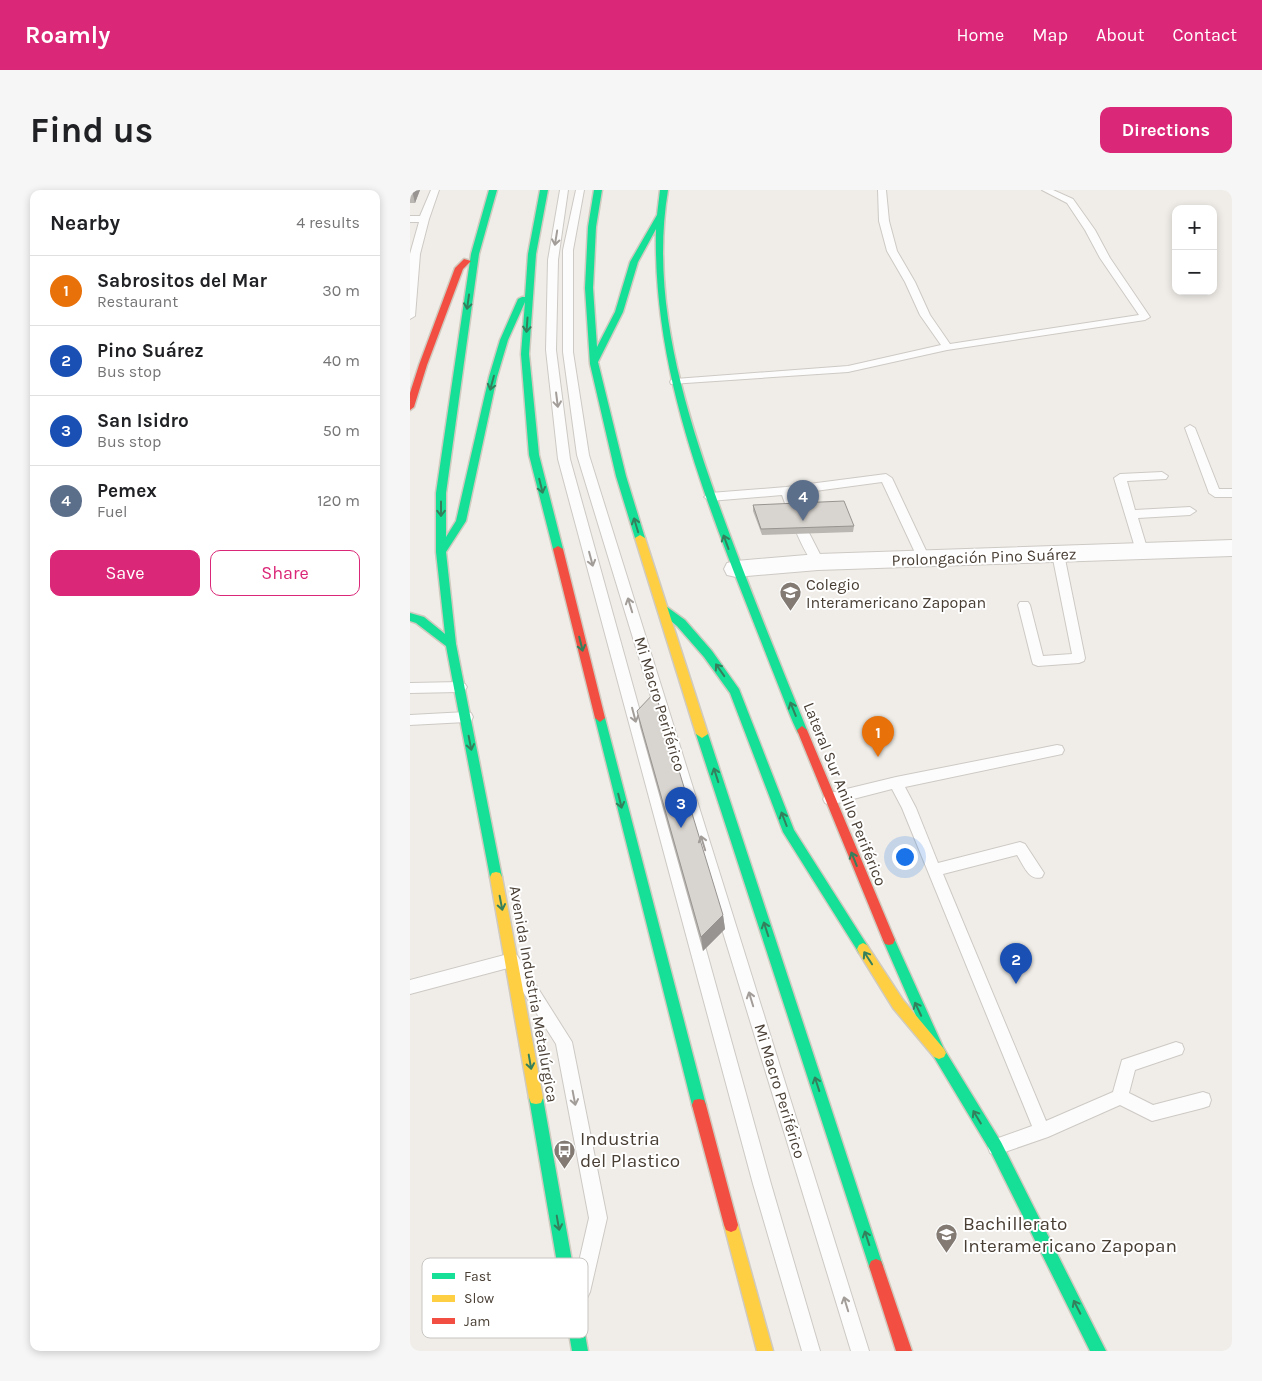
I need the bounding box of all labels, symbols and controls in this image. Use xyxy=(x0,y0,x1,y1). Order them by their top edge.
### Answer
text: Roamly xyxy=(25,21,110,49)
text: Home xyxy=(956,24,1004,46)
text: Map xyxy=(1032,24,1068,46)
text: About xyxy=(1096,24,1145,46)
text: Contact xyxy=(1173,24,1237,46)
button: Directions xyxy=(1100,107,1232,153)
text: Find us xyxy=(30,110,153,151)
map controls xyxy=(1172,205,1217,295)
button: + xyxy=(1172,205,1217,250)
text: Nearby xyxy=(50,211,120,235)
text: 4 results xyxy=(296,213,360,232)
one-way arrow xyxy=(551,230,561,246)
button: − xyxy=(1172,250,1217,295)
text: Sabrositos del Mar xyxy=(97,270,267,292)
text: 1 xyxy=(63,281,69,300)
text: 30 m xyxy=(322,281,360,300)
text: Restaurant xyxy=(97,292,178,311)
one-way arrow xyxy=(463,294,473,310)
one-way arrow xyxy=(522,317,531,333)
text: Pino Suárez xyxy=(97,340,204,362)
text: 2 xyxy=(61,351,71,370)
text: 40 m xyxy=(323,351,360,370)
text: Bus stop xyxy=(97,362,161,381)
one-way arrow xyxy=(486,375,496,391)
one-way arrow xyxy=(552,392,562,408)
text: San Isidro xyxy=(97,410,189,432)
text: 3 xyxy=(61,421,71,440)
text: 50 m xyxy=(323,421,360,440)
text: Bus stop xyxy=(97,432,161,451)
one-way arrow xyxy=(537,477,546,493)
text: Pemex xyxy=(97,480,157,502)
pin: 4 xyxy=(787,480,819,521)
text: 4 xyxy=(61,491,71,510)
text: 120 m xyxy=(317,491,360,510)
one-way arrow xyxy=(436,500,446,517)
text: Fuel xyxy=(97,502,127,521)
one-way arrow xyxy=(631,517,641,533)
one-way arrow xyxy=(721,535,730,550)
street label: Prolongación Pino Suárez xyxy=(891,544,1077,570)
button: Save xyxy=(50,550,200,596)
button: Share xyxy=(210,550,360,596)
one-way arrow xyxy=(587,550,596,566)
place label: Colegio Interamericano Zapopan xyxy=(806,575,986,612)
school or university icon: Colegio Interamericano Zapopan xyxy=(778,581,802,612)
one-way arrow xyxy=(624,597,634,613)
street label: Mi Macro Periférico xyxy=(630,634,690,774)
one-way arrow xyxy=(577,635,586,651)
one-way arrow xyxy=(715,664,725,678)
street label: Lateral Sur Anillo Periférico xyxy=(799,699,891,889)
one-way arrow xyxy=(788,702,797,717)
one-way arrow xyxy=(629,707,639,723)
pin: 1 xyxy=(862,716,894,757)
one-way arrow xyxy=(466,735,476,751)
one-way arrow xyxy=(711,767,720,783)
pin: 3 xyxy=(665,787,697,828)
one-way arrow xyxy=(616,793,626,809)
one-way arrow xyxy=(779,812,788,827)
one-way arrow xyxy=(698,836,708,852)
your location xyxy=(892,844,918,870)
one-way arrow xyxy=(849,852,859,867)
street label: Avenida Industria Metalúrgica xyxy=(506,884,562,1104)
one-way arrow xyxy=(497,894,507,910)
one-way arrow xyxy=(761,922,771,938)
pin: 2 xyxy=(1000,943,1032,984)
one-way arrow xyxy=(863,951,873,965)
one-way arrow xyxy=(746,991,756,1007)
one-way arrow xyxy=(913,1002,922,1017)
street label: Mi Macro Periférico xyxy=(750,1021,810,1161)
one-way arrow xyxy=(526,1054,536,1070)
one-way arrow xyxy=(812,1076,821,1092)
one-way arrow xyxy=(570,1090,580,1106)
one-way arrow xyxy=(972,1110,982,1124)
place label: Industria del Plastico xyxy=(580,1128,680,1172)
bus stop icon: Industria del Plastico xyxy=(552,1138,576,1169)
place label: Bachillerato Interamericano Zapopan xyxy=(963,1213,1177,1257)
one-way arrow xyxy=(553,1214,563,1230)
school or university icon: Bachillerato Interamericano Zapopan xyxy=(935,1223,959,1254)
one-way arrow xyxy=(862,1230,872,1246)
legend xyxy=(422,1258,588,1338)
text: Fast xyxy=(464,1268,491,1285)
text: Slow xyxy=(464,1290,494,1307)
one-way arrow xyxy=(841,1297,850,1313)
one-way arrow xyxy=(1071,1300,1081,1315)
text: Jam xyxy=(464,1313,490,1330)

